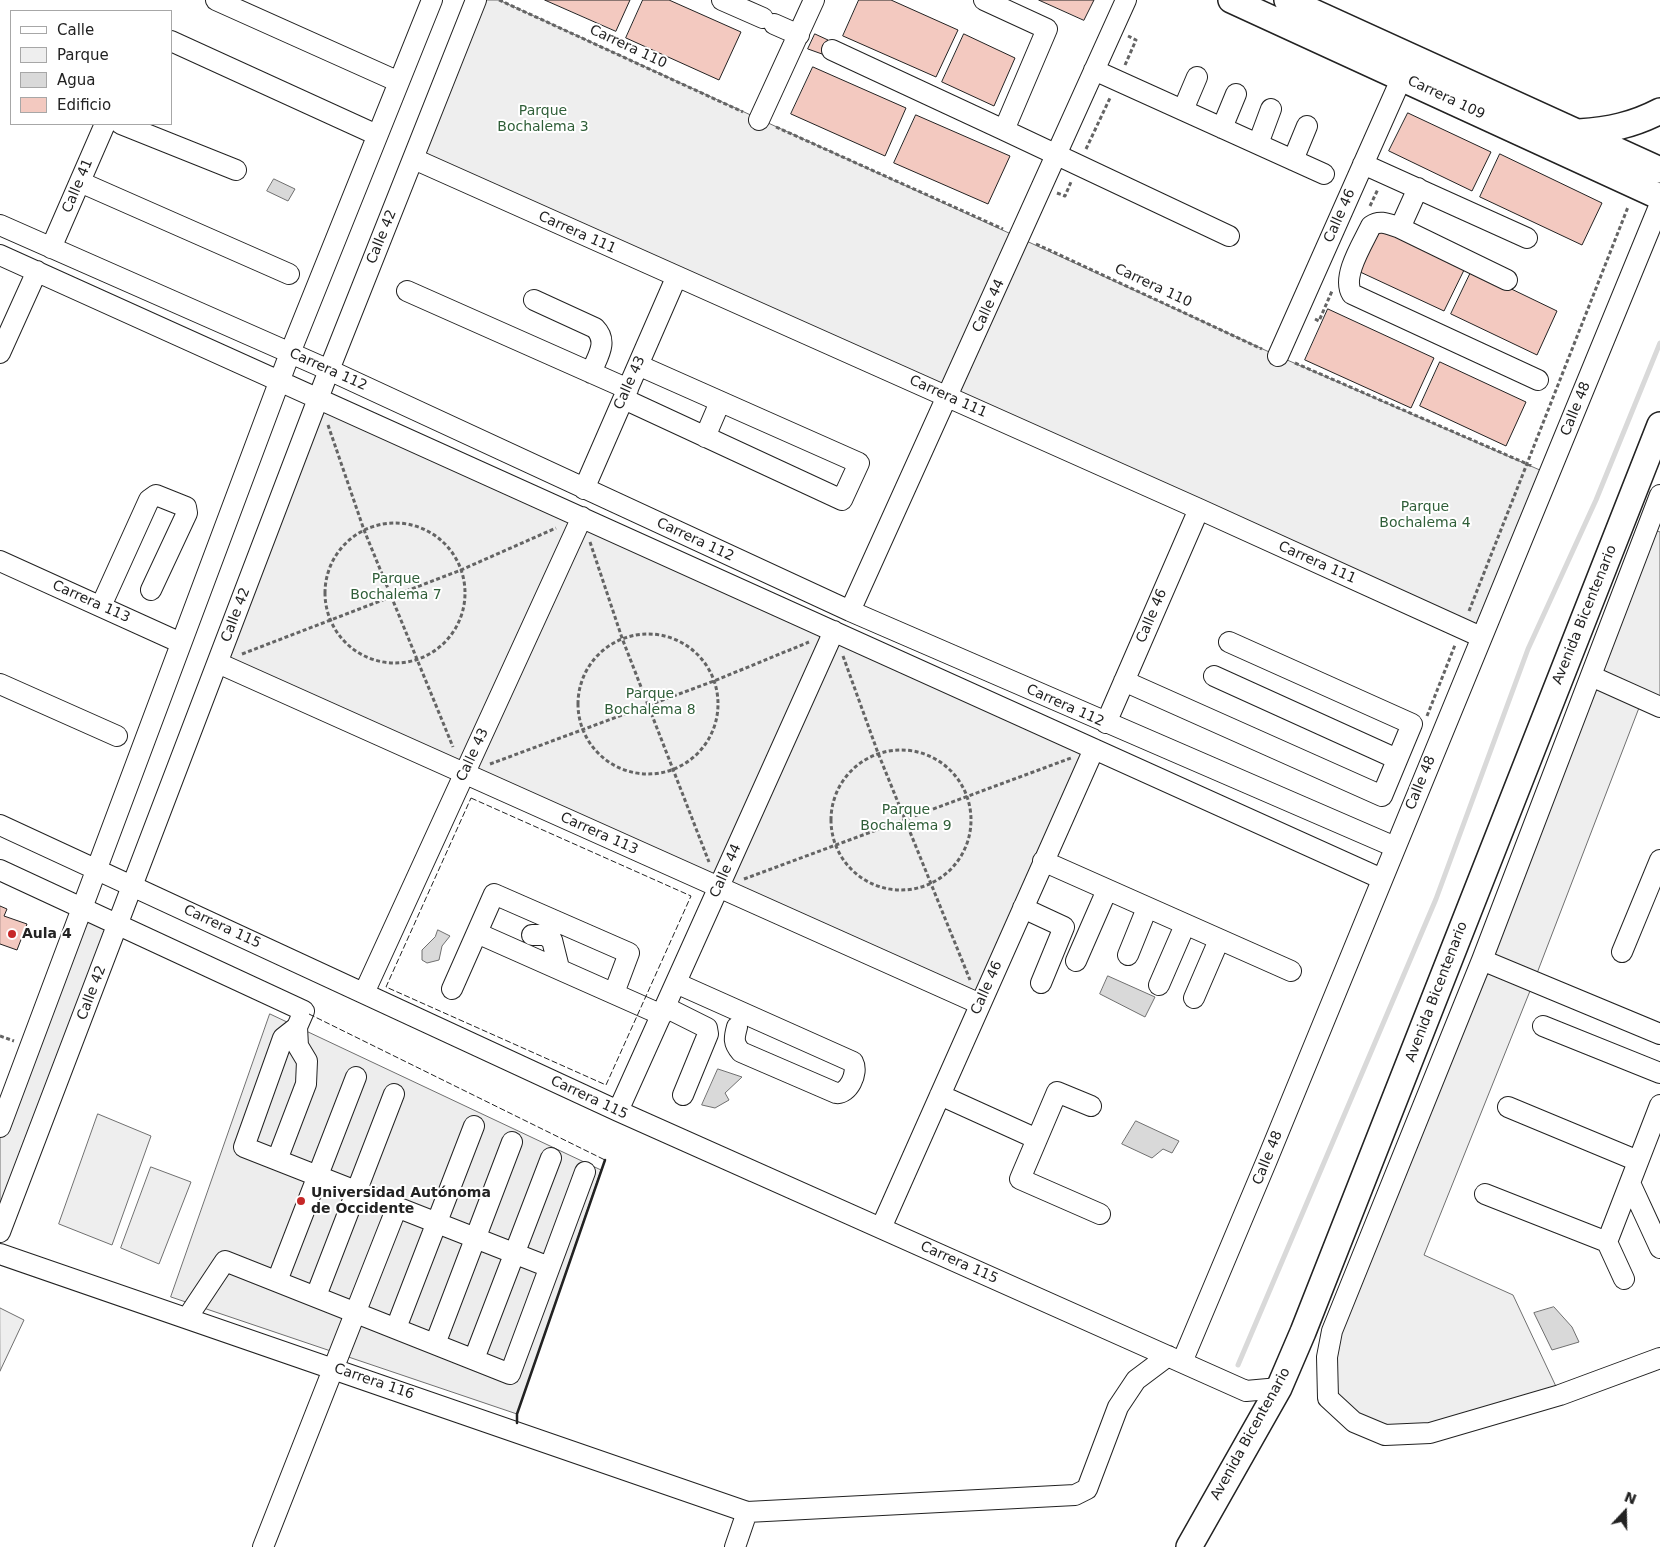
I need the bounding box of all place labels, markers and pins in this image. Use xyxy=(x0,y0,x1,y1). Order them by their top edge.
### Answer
place label: Aula 4 xyxy=(22,926,72,942)
marker: Aula 4 xyxy=(6,928,18,940)
place label: Universidad Autónoma de Occidente xyxy=(311,1185,491,1218)
marker: Universidad Autónoma de Occidente xyxy=(295,1195,307,1207)

